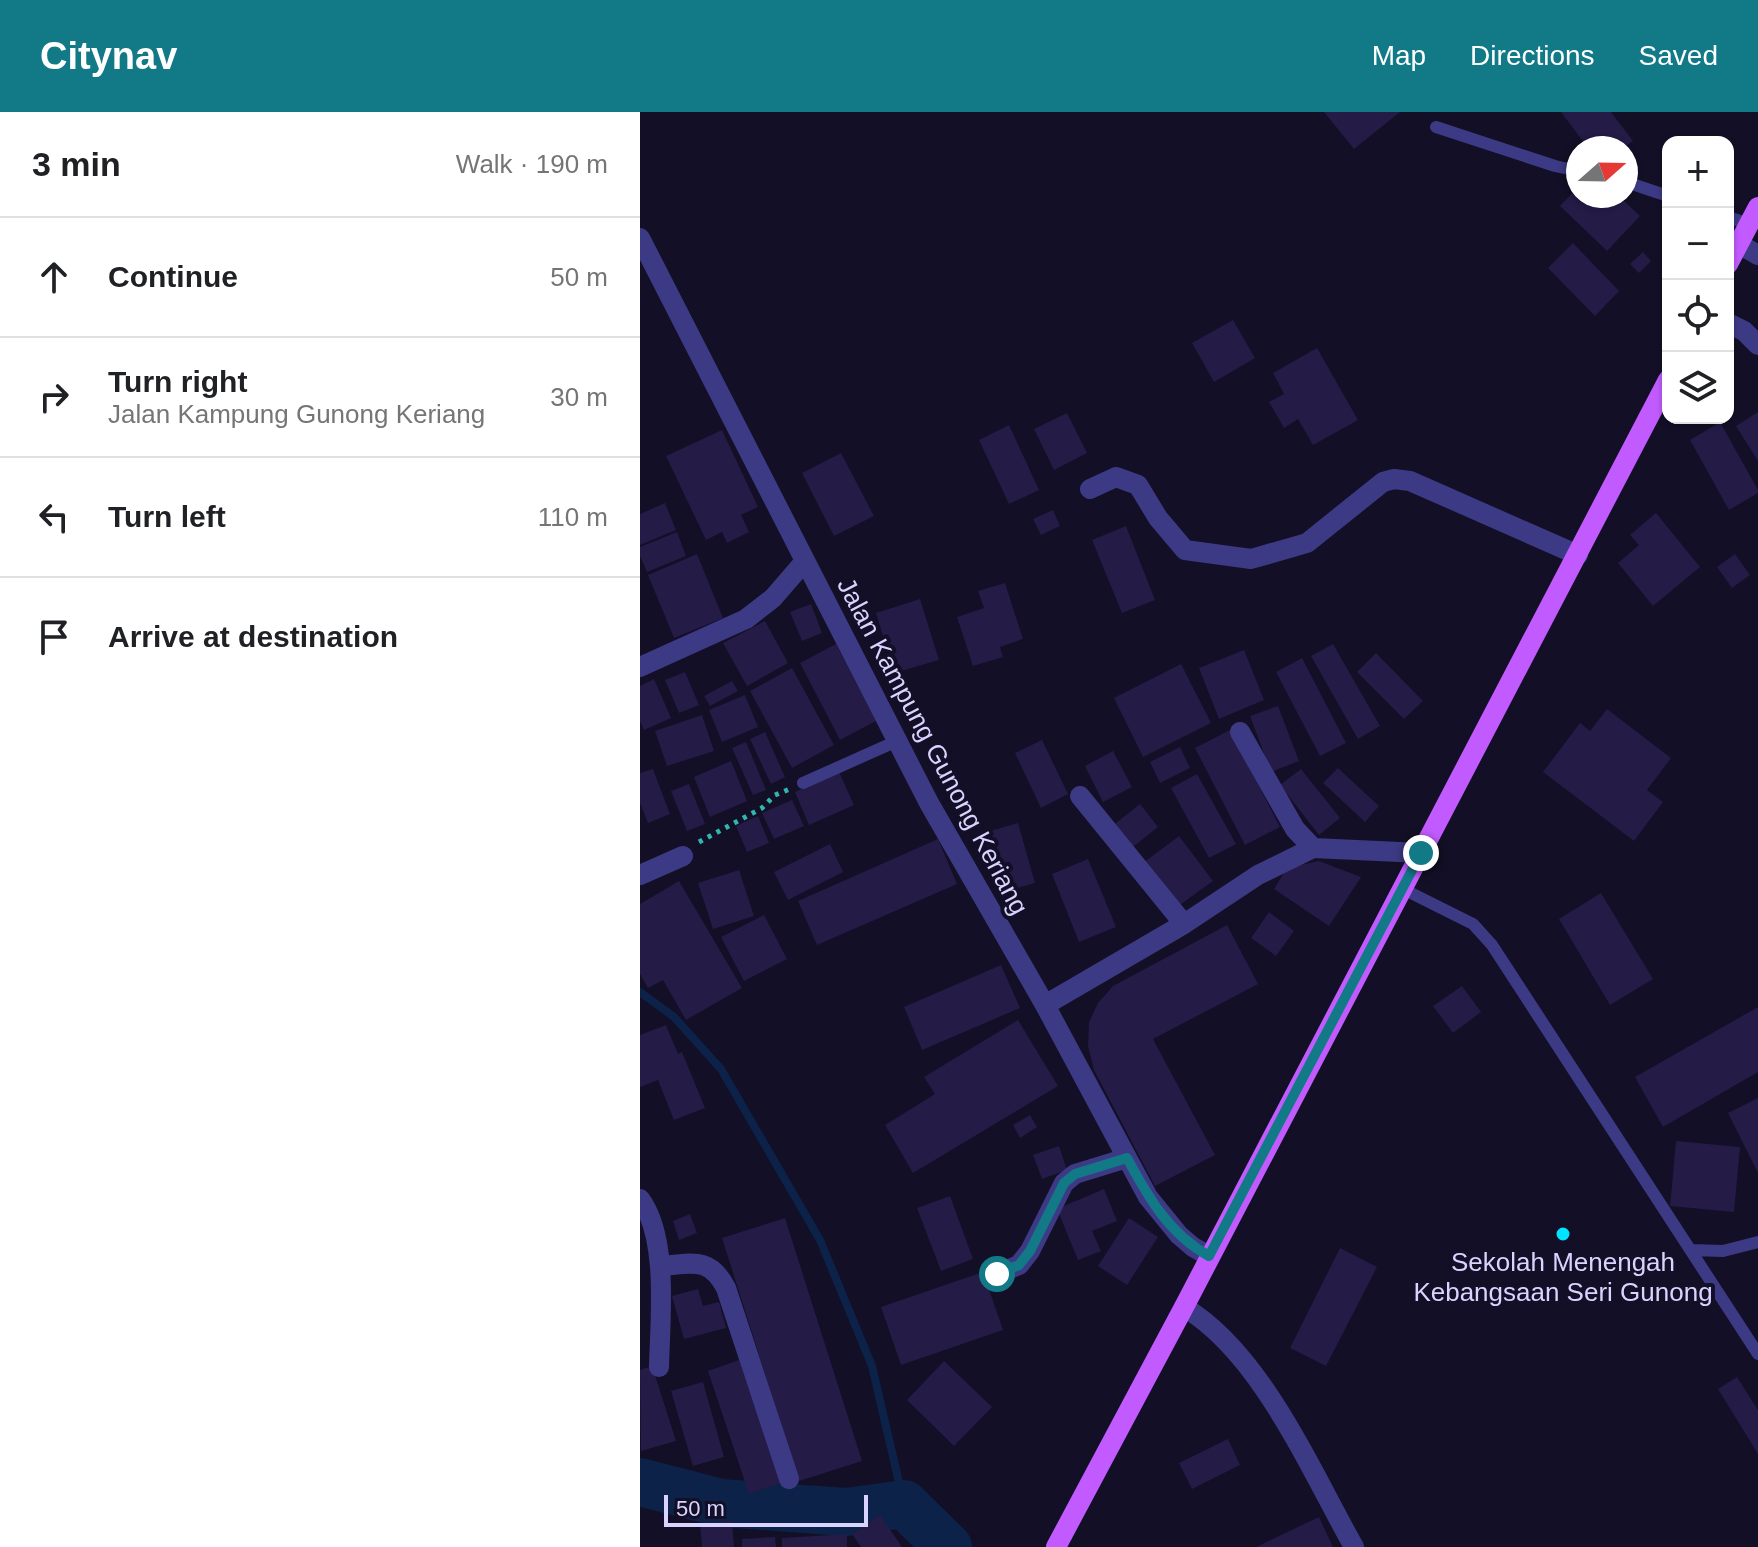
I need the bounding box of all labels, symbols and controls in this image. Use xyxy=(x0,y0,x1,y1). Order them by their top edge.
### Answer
text: Citynav xyxy=(40,35,177,77)
text: Map xyxy=(1372,40,1426,71)
text: Directions xyxy=(1470,40,1595,71)
text: Saved xyxy=(1639,40,1718,71)
north arrow xyxy=(1566,136,1638,208)
map controls xyxy=(1662,136,1734,424)
button: + xyxy=(1662,136,1734,208)
text: 3 min xyxy=(32,145,121,183)
text: Walk · 190 m xyxy=(456,149,608,179)
button: − xyxy=(1662,208,1734,280)
icon: ahead xyxy=(32,255,76,299)
text: Continue xyxy=(108,260,238,293)
text: 50 m xyxy=(550,262,608,292)
button: locate xyxy=(1662,280,1734,352)
button: layers xyxy=(1662,352,1734,424)
text: Turn right xyxy=(108,365,247,398)
icon: right xyxy=(32,375,76,419)
text: 30 m xyxy=(550,382,608,412)
text: Jalan Kampung Gunong Keriang xyxy=(108,399,485,429)
icon: left xyxy=(32,495,76,539)
text: Turn left xyxy=(108,500,226,533)
text: 110 m xyxy=(538,502,608,532)
street label: Jalan Kampung Gunong Keriang xyxy=(831,572,1035,920)
icon: arrive xyxy=(32,615,76,659)
text: Arrive at destination xyxy=(108,620,398,653)
route end xyxy=(1403,835,1439,871)
marker: Sekolah Menengah Kebangsaan Seri Gunong xyxy=(1554,1225,1572,1243)
place label: Sekolah Menengah Kebangsaan Seri Gunong xyxy=(1413,1247,1713,1307)
route start xyxy=(979,1256,1015,1292)
scale bar xyxy=(664,1491,868,1527)
text: 50 m xyxy=(676,1496,725,1521)

